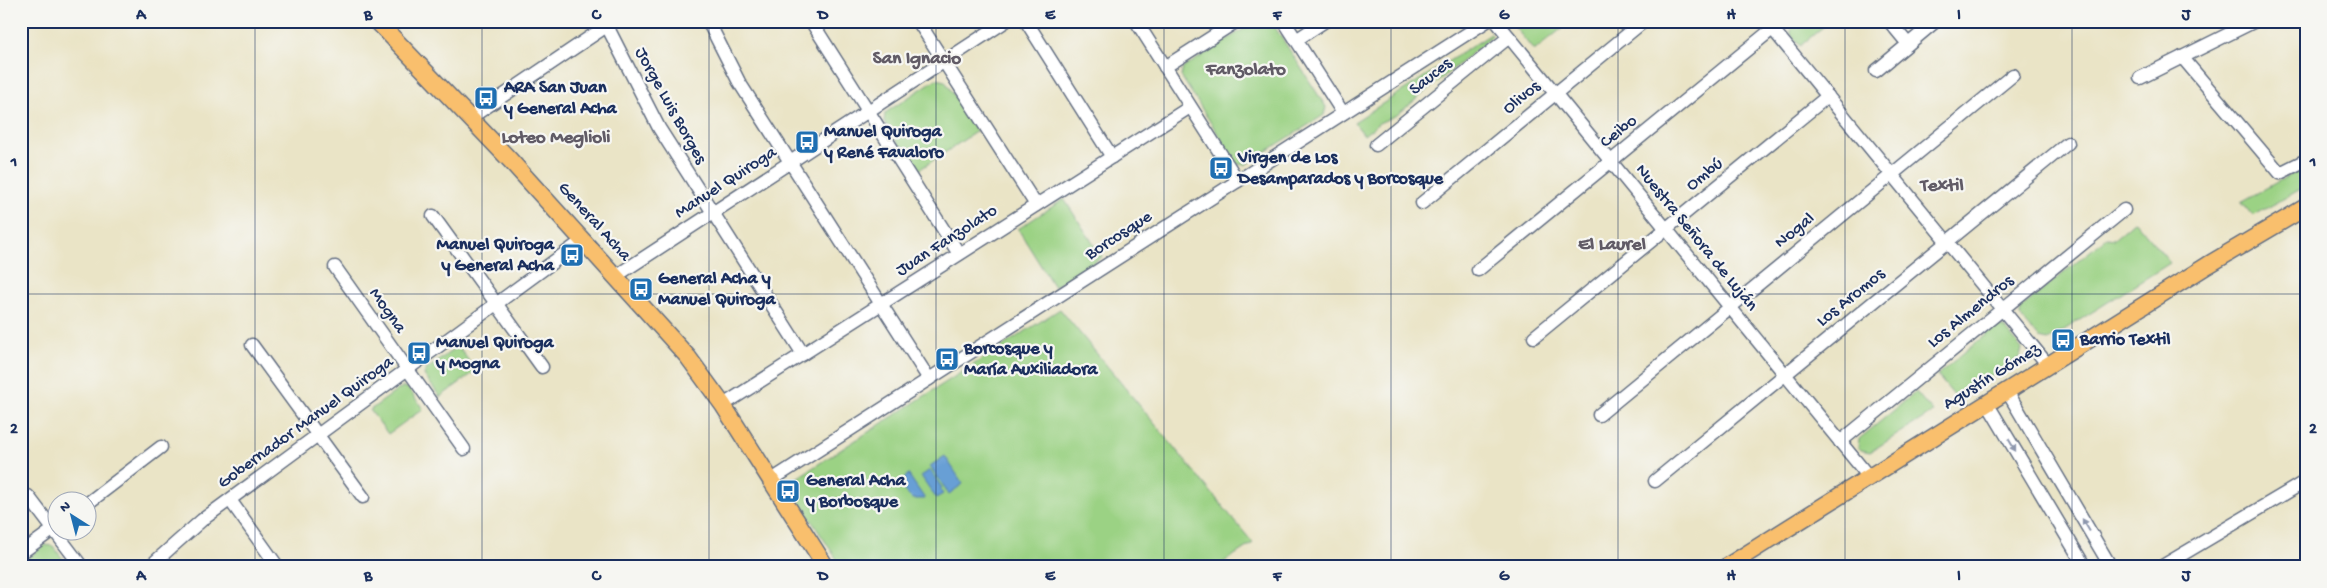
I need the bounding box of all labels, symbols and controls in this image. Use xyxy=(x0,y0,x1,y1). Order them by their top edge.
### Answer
text: A xyxy=(135,7,147,26)
text: B xyxy=(363,7,373,26)
text: C xyxy=(591,7,602,26)
text: D xyxy=(816,7,829,26)
text: E xyxy=(1045,7,1056,26)
text: F xyxy=(1272,7,1283,26)
text: G xyxy=(1499,7,1510,26)
text: H xyxy=(1726,7,1736,26)
text: I xyxy=(1957,7,1961,26)
text: J xyxy=(2181,7,2192,26)
street label: Jorge Luis Borges xyxy=(629,44,711,169)
district label: San Ignacio xyxy=(873,48,961,71)
street label: Sauces xyxy=(1405,53,1458,101)
district label: Fanzolato xyxy=(1205,59,1286,82)
street label: Olivos xyxy=(1499,76,1546,120)
place label: ARA San Juan y General Acha xyxy=(503,78,618,120)
bus stop icon: ARA San Juan y General Acha xyxy=(473,85,499,111)
street label: Ceibo xyxy=(1596,111,1642,153)
place label: Manuel Quiroga y René Favaloro xyxy=(823,122,945,164)
district label: Loteo Meglioli xyxy=(501,127,611,150)
bus stop icon: Manuel Quiroga y René Favaloro xyxy=(794,129,820,155)
street label: Manuel Quiroga xyxy=(671,142,782,224)
place label: Virgen de Los Desamparados y Borcosque xyxy=(1236,148,1444,190)
street label: Ombú xyxy=(1682,153,1728,196)
text: 1 xyxy=(10,154,17,173)
text: 1 xyxy=(2309,154,2316,173)
bus stop icon: Virgen de Los Desamparados y Borcosque xyxy=(1208,155,1234,181)
street label: Nuestra Señora de Luján xyxy=(1630,160,1762,316)
district label: Textil xyxy=(1918,175,1964,198)
street label: General Acha xyxy=(553,178,636,267)
street label: Juan Fanzolato xyxy=(892,200,1002,282)
street label: Borcosque xyxy=(1081,206,1157,266)
street label: Nogal xyxy=(1771,209,1819,253)
district label: El Laurel xyxy=(1578,234,1646,257)
place label: Manuel Quiroga y General Acha xyxy=(437,235,555,277)
bus stop icon: Manuel Quiroga y General Acha xyxy=(559,242,585,268)
street label: Los Aromos xyxy=(1813,263,1891,332)
place label: General Acha y Manuel Quiroga xyxy=(658,269,776,311)
street label: Los Almendros xyxy=(1924,270,2019,353)
bus stop icon: General Acha y Manuel Quiroga xyxy=(628,276,654,302)
street label: Mogna xyxy=(364,284,411,339)
bus stop icon: Barrio Textil xyxy=(2050,327,2076,353)
place label: Barrio Textil xyxy=(2079,330,2170,351)
place label: Manuel Quiroga y Mogna xyxy=(435,333,554,375)
street label: Agustín Gómez xyxy=(1939,338,2045,415)
place label: Borcosque y María Auxiliadora xyxy=(963,339,1099,381)
bus stop icon: Manuel Quiroga y Mogna xyxy=(406,340,432,366)
bus stop icon: Borcosque y María Auxiliadora xyxy=(934,346,960,372)
street label: Gobernador Manuel Quiroga xyxy=(214,352,399,494)
text: 2 xyxy=(10,421,18,440)
text: 2 xyxy=(2309,421,2317,440)
one-way arrow xyxy=(2008,438,2017,452)
place label: General Acha y Borbosque xyxy=(805,471,906,513)
bus stop icon: General Acha y Borbosque xyxy=(775,478,801,504)
north arrow xyxy=(48,490,98,540)
text: N xyxy=(57,498,75,517)
one-way arrow xyxy=(2082,518,2091,531)
text: A xyxy=(135,568,147,587)
text: B xyxy=(363,568,373,587)
text: C xyxy=(591,568,602,587)
text: D xyxy=(816,568,829,587)
text: E xyxy=(1045,568,1056,587)
text: F xyxy=(1272,568,1283,587)
text: G xyxy=(1499,568,1510,587)
text: H xyxy=(1726,568,1736,587)
text: I xyxy=(1957,568,1961,587)
text: J xyxy=(2181,568,2192,587)

